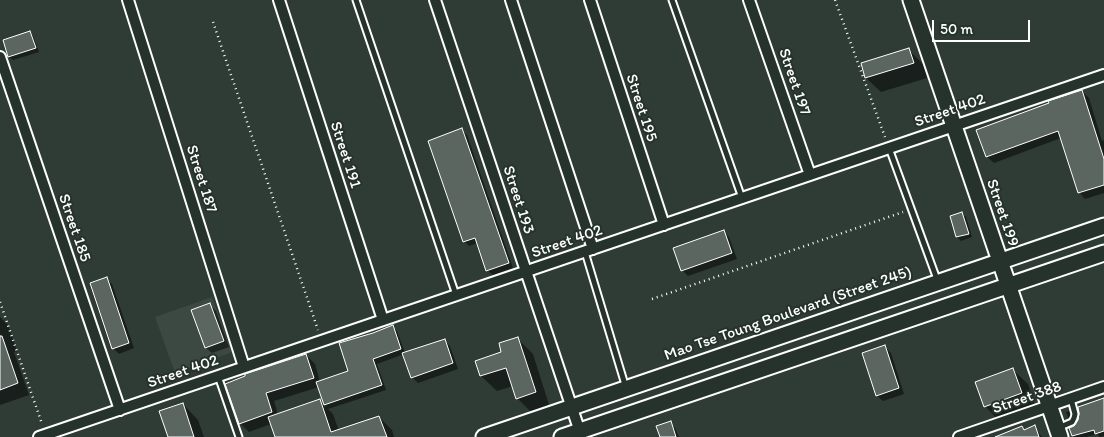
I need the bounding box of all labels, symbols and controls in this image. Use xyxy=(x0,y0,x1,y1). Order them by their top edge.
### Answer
scale bar xyxy=(934,10,1032,42)
text: 50 m xyxy=(940,20,973,38)
street label: Street 197 xyxy=(774,46,814,118)
street label: Street 195 xyxy=(621,72,661,144)
street label: Street 402 xyxy=(912,90,988,132)
street label: Street 191 xyxy=(325,119,365,191)
street label: Street 187 xyxy=(181,143,221,215)
street label: Street 193 xyxy=(498,164,538,236)
street label: Street 199 xyxy=(982,177,1022,249)
street label: Street 185 xyxy=(53,192,95,264)
street label: Street 402 xyxy=(529,221,605,263)
street label: Mao Tse Toung Boulevard (Street 245) xyxy=(662,263,914,365)
street label: Street 402 xyxy=(145,351,221,393)
street label: Street 388 xyxy=(990,377,1064,419)

